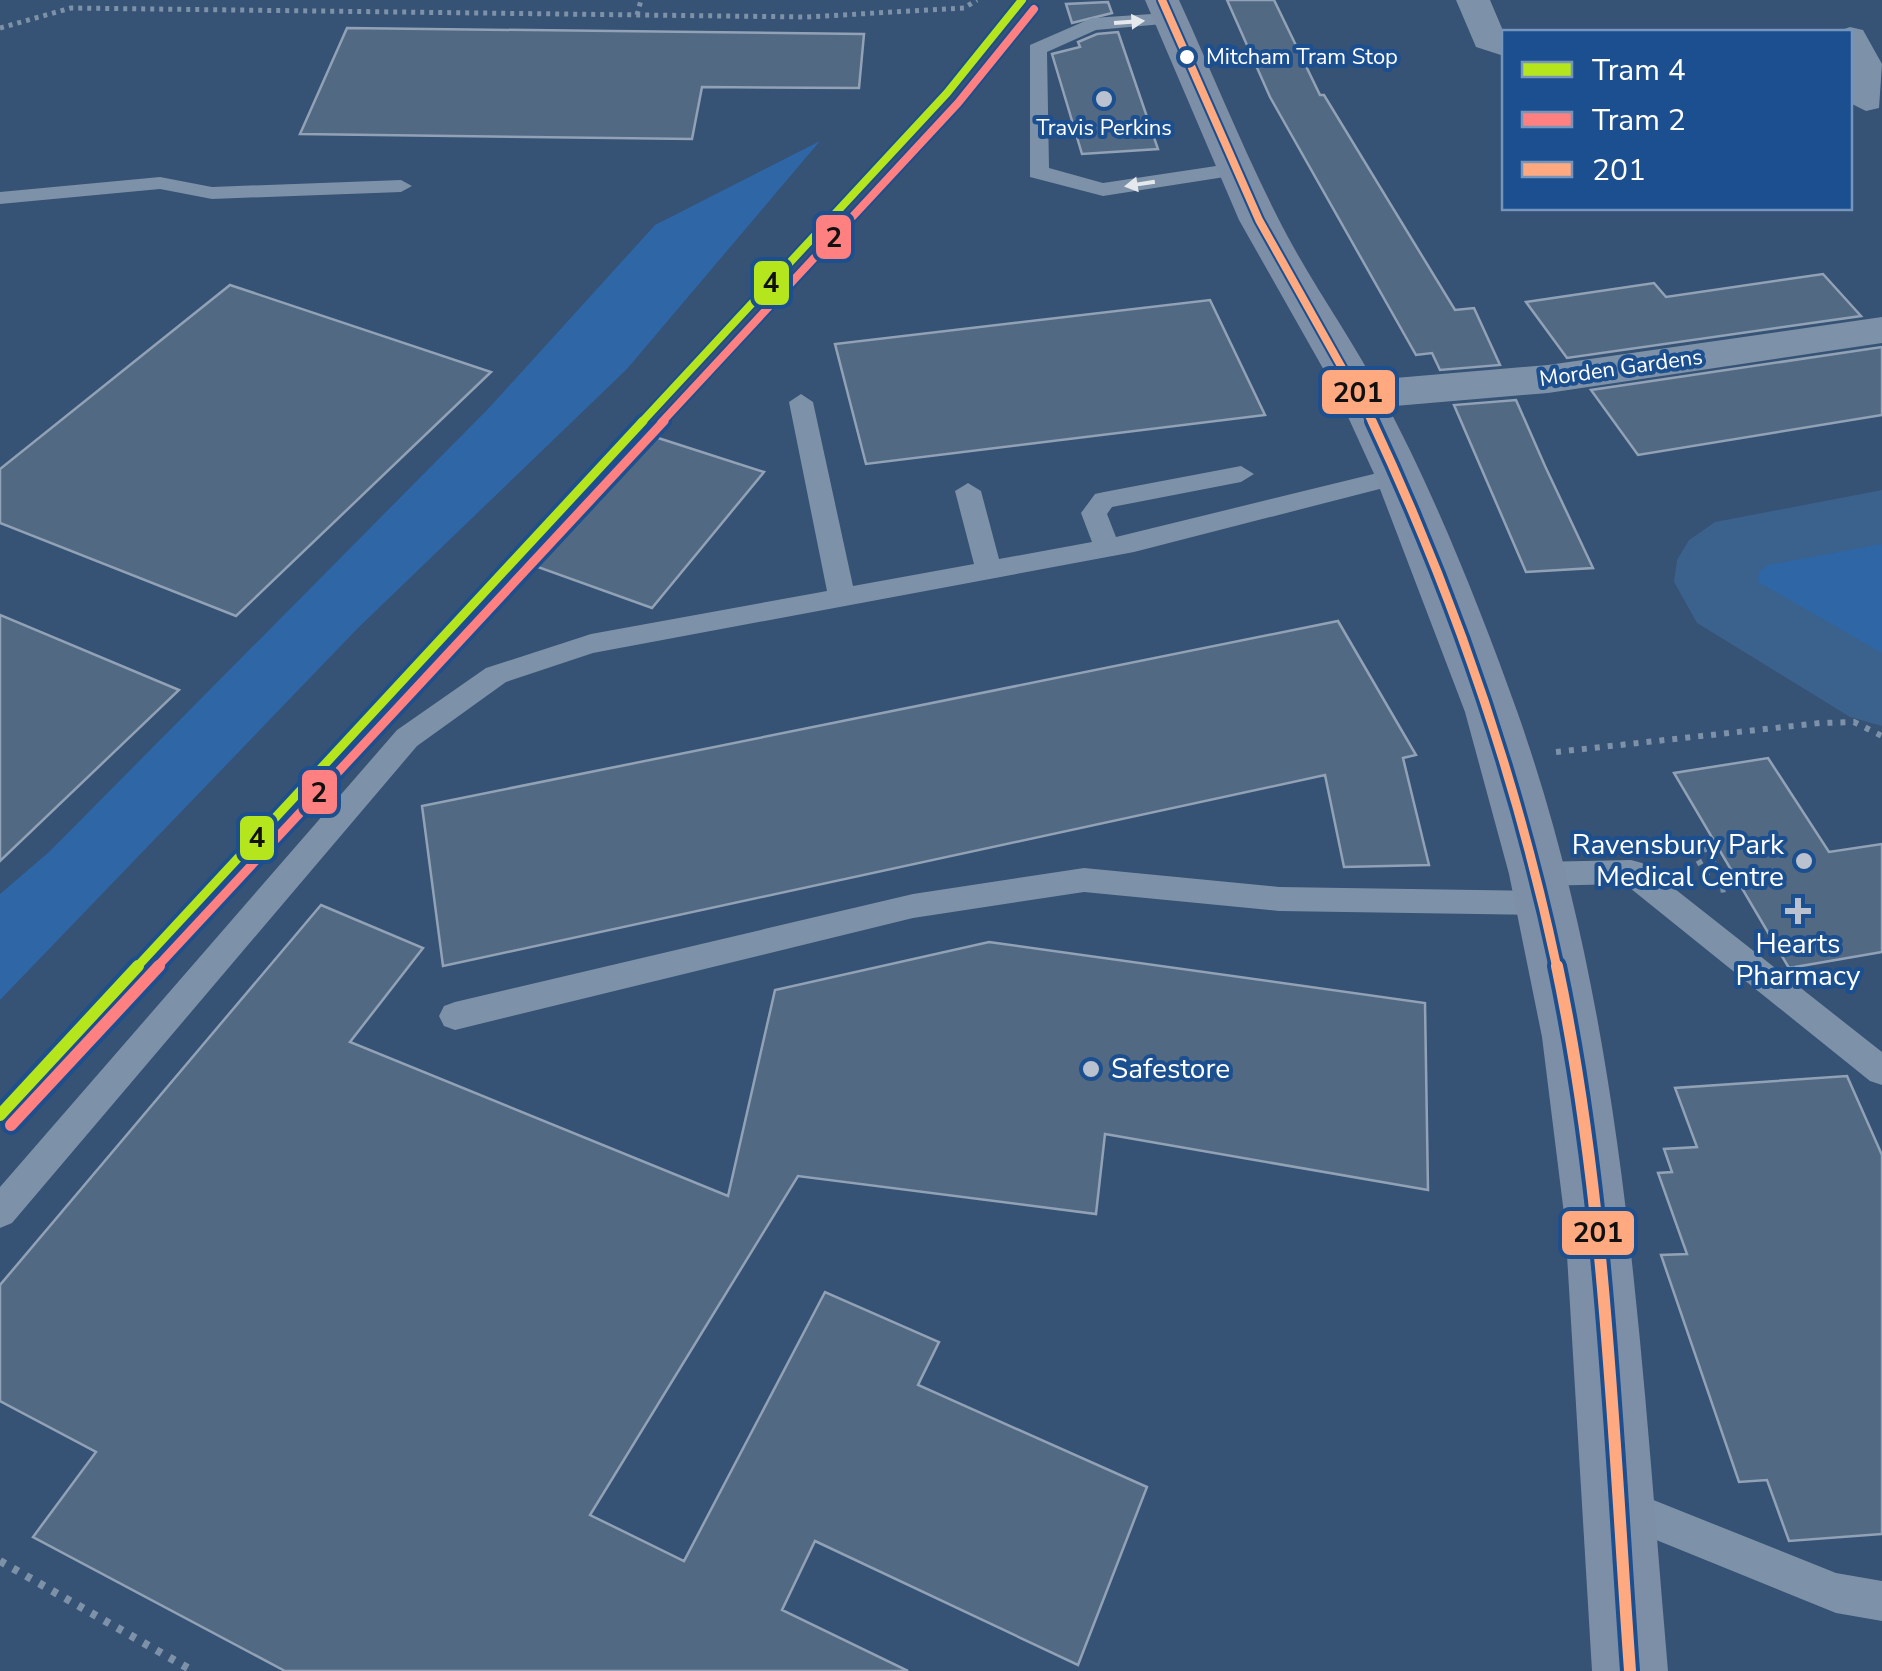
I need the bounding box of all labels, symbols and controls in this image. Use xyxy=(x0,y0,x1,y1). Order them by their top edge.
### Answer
one-way arrow xyxy=(1114,13,1146,29)
legend xyxy=(1502,30,1852,210)
place label: Mitcham Tram Stop xyxy=(1206,42,1398,72)
marker: Mitcham Tram Stop xyxy=(1177,47,1197,67)
text: Tram 4 xyxy=(1592,50,1686,91)
marker: Travis Perkins xyxy=(1093,88,1115,110)
text: Tram 2 xyxy=(1592,100,1686,141)
place label: Travis Perkins xyxy=(1036,113,1172,143)
text: 201 xyxy=(1592,150,1646,191)
one-way arrow xyxy=(1123,177,1155,192)
line badge: 2 xyxy=(814,213,853,261)
text: 2 xyxy=(826,219,842,257)
line badge: 4 xyxy=(752,259,791,307)
text: 4 xyxy=(763,264,780,302)
street label: Morden Gardens xyxy=(1537,342,1705,394)
line badge: 201 xyxy=(1320,368,1397,416)
text: 201 xyxy=(1333,374,1383,412)
line badge: 2 xyxy=(300,768,339,816)
text: 2 xyxy=(311,774,327,812)
line badge: 4 xyxy=(238,814,276,862)
text: 4 xyxy=(249,819,266,857)
place label: Ravensbury Park Medical Centre xyxy=(1572,826,1785,896)
marker: Ravensbury Park Medical Centre xyxy=(1793,850,1815,872)
marker: Hearts Pharmacy xyxy=(1787,900,1809,922)
place label: Hearts Pharmacy xyxy=(1736,925,1861,995)
place label: Safestore xyxy=(1111,1050,1230,1088)
marker: Safestore xyxy=(1080,1058,1102,1080)
line badge: 201 xyxy=(1560,1209,1636,1257)
text: 201 xyxy=(1573,1214,1623,1252)

